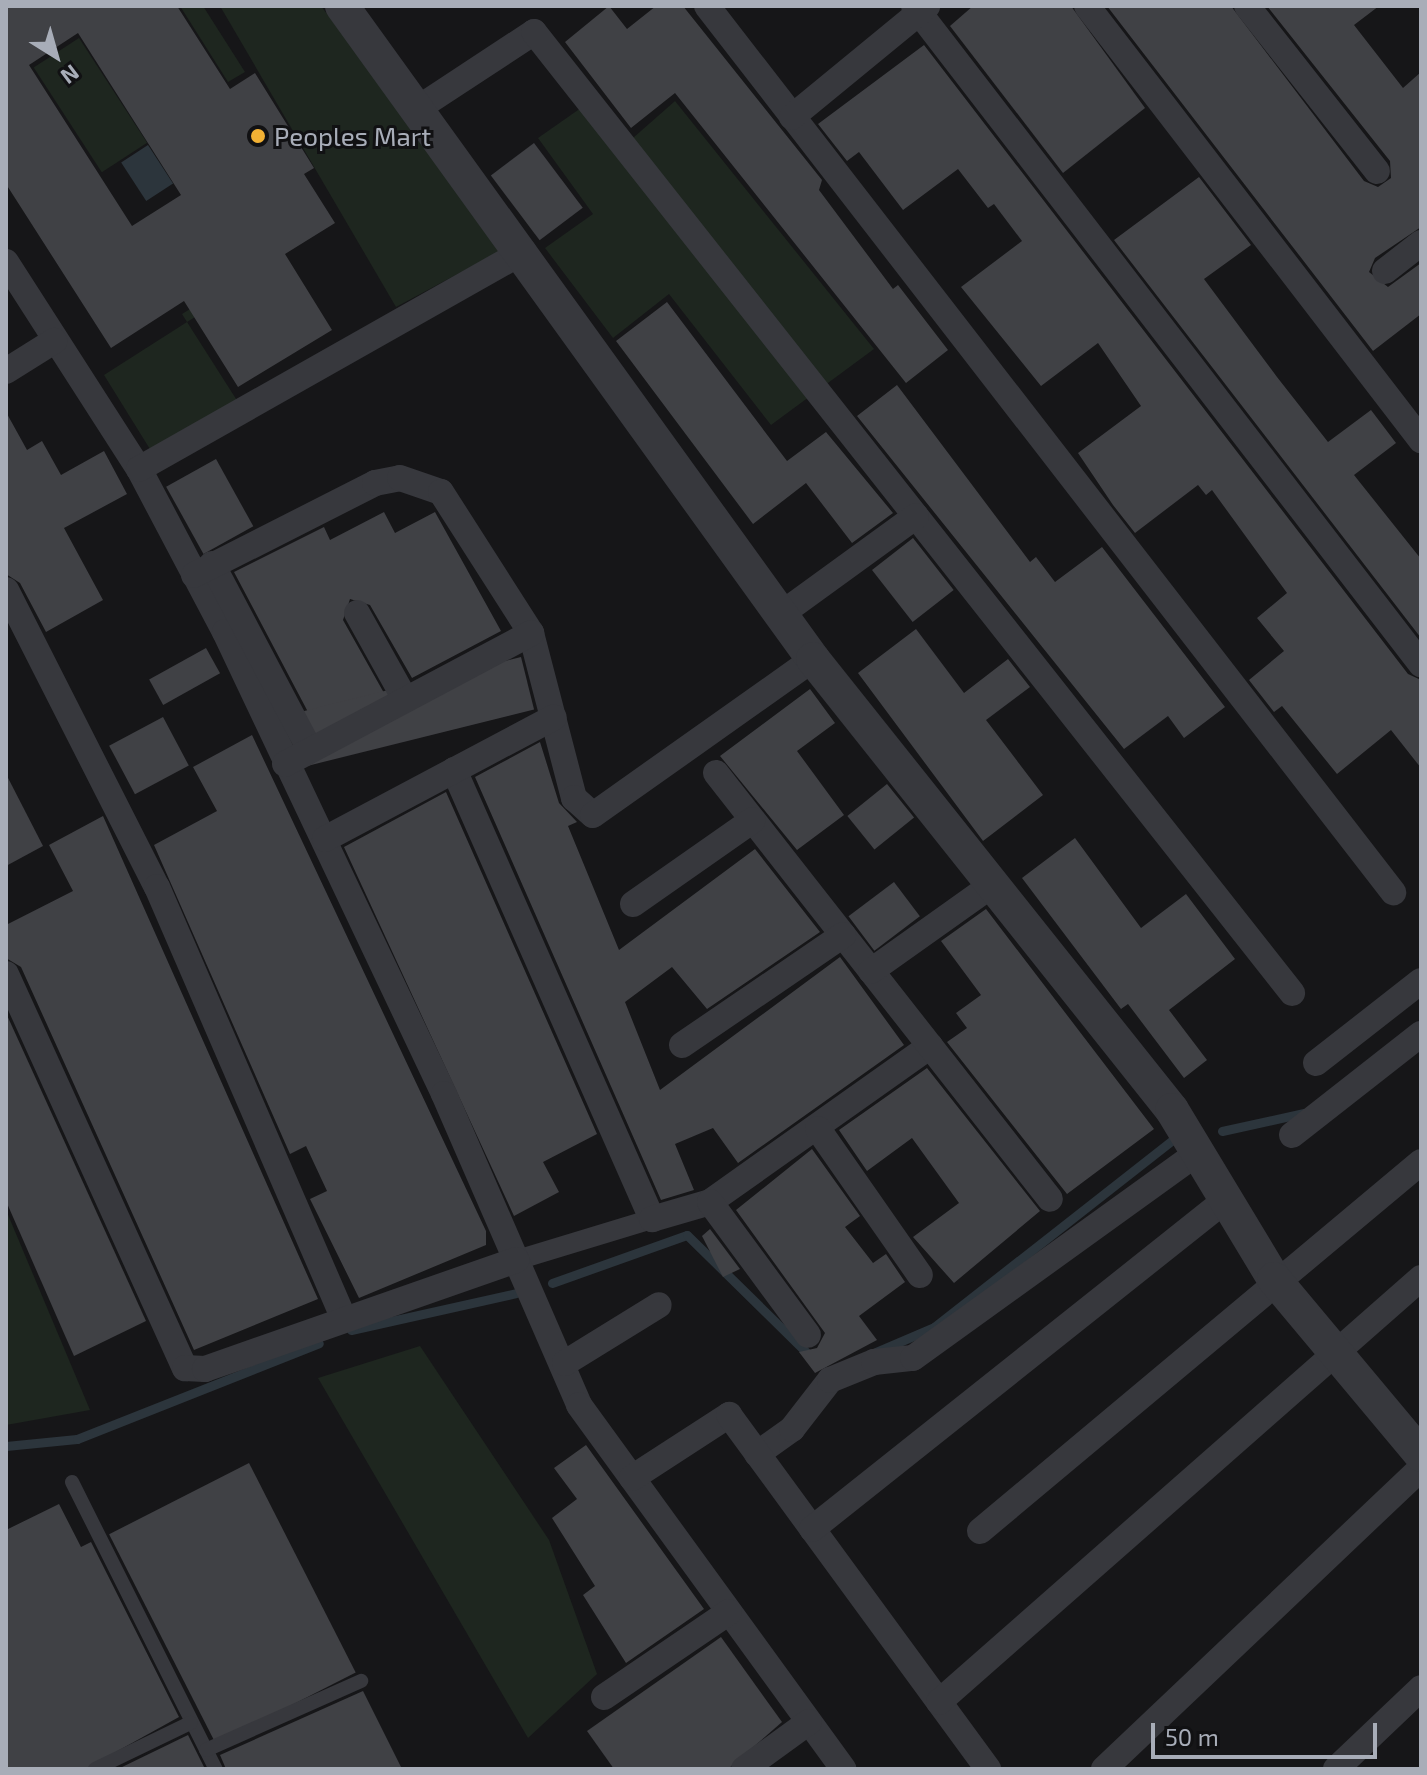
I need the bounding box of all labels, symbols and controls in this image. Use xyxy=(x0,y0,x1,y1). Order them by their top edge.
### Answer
north arrow xyxy=(16,16,96,96)
text: N xyxy=(56,60,85,90)
place label: Peoples Mart xyxy=(274,120,431,152)
marker: Peoples Mart xyxy=(249,127,267,145)
scale bar xyxy=(1155,1707,1381,1757)
text: 50 m xyxy=(1165,1722,1219,1751)

